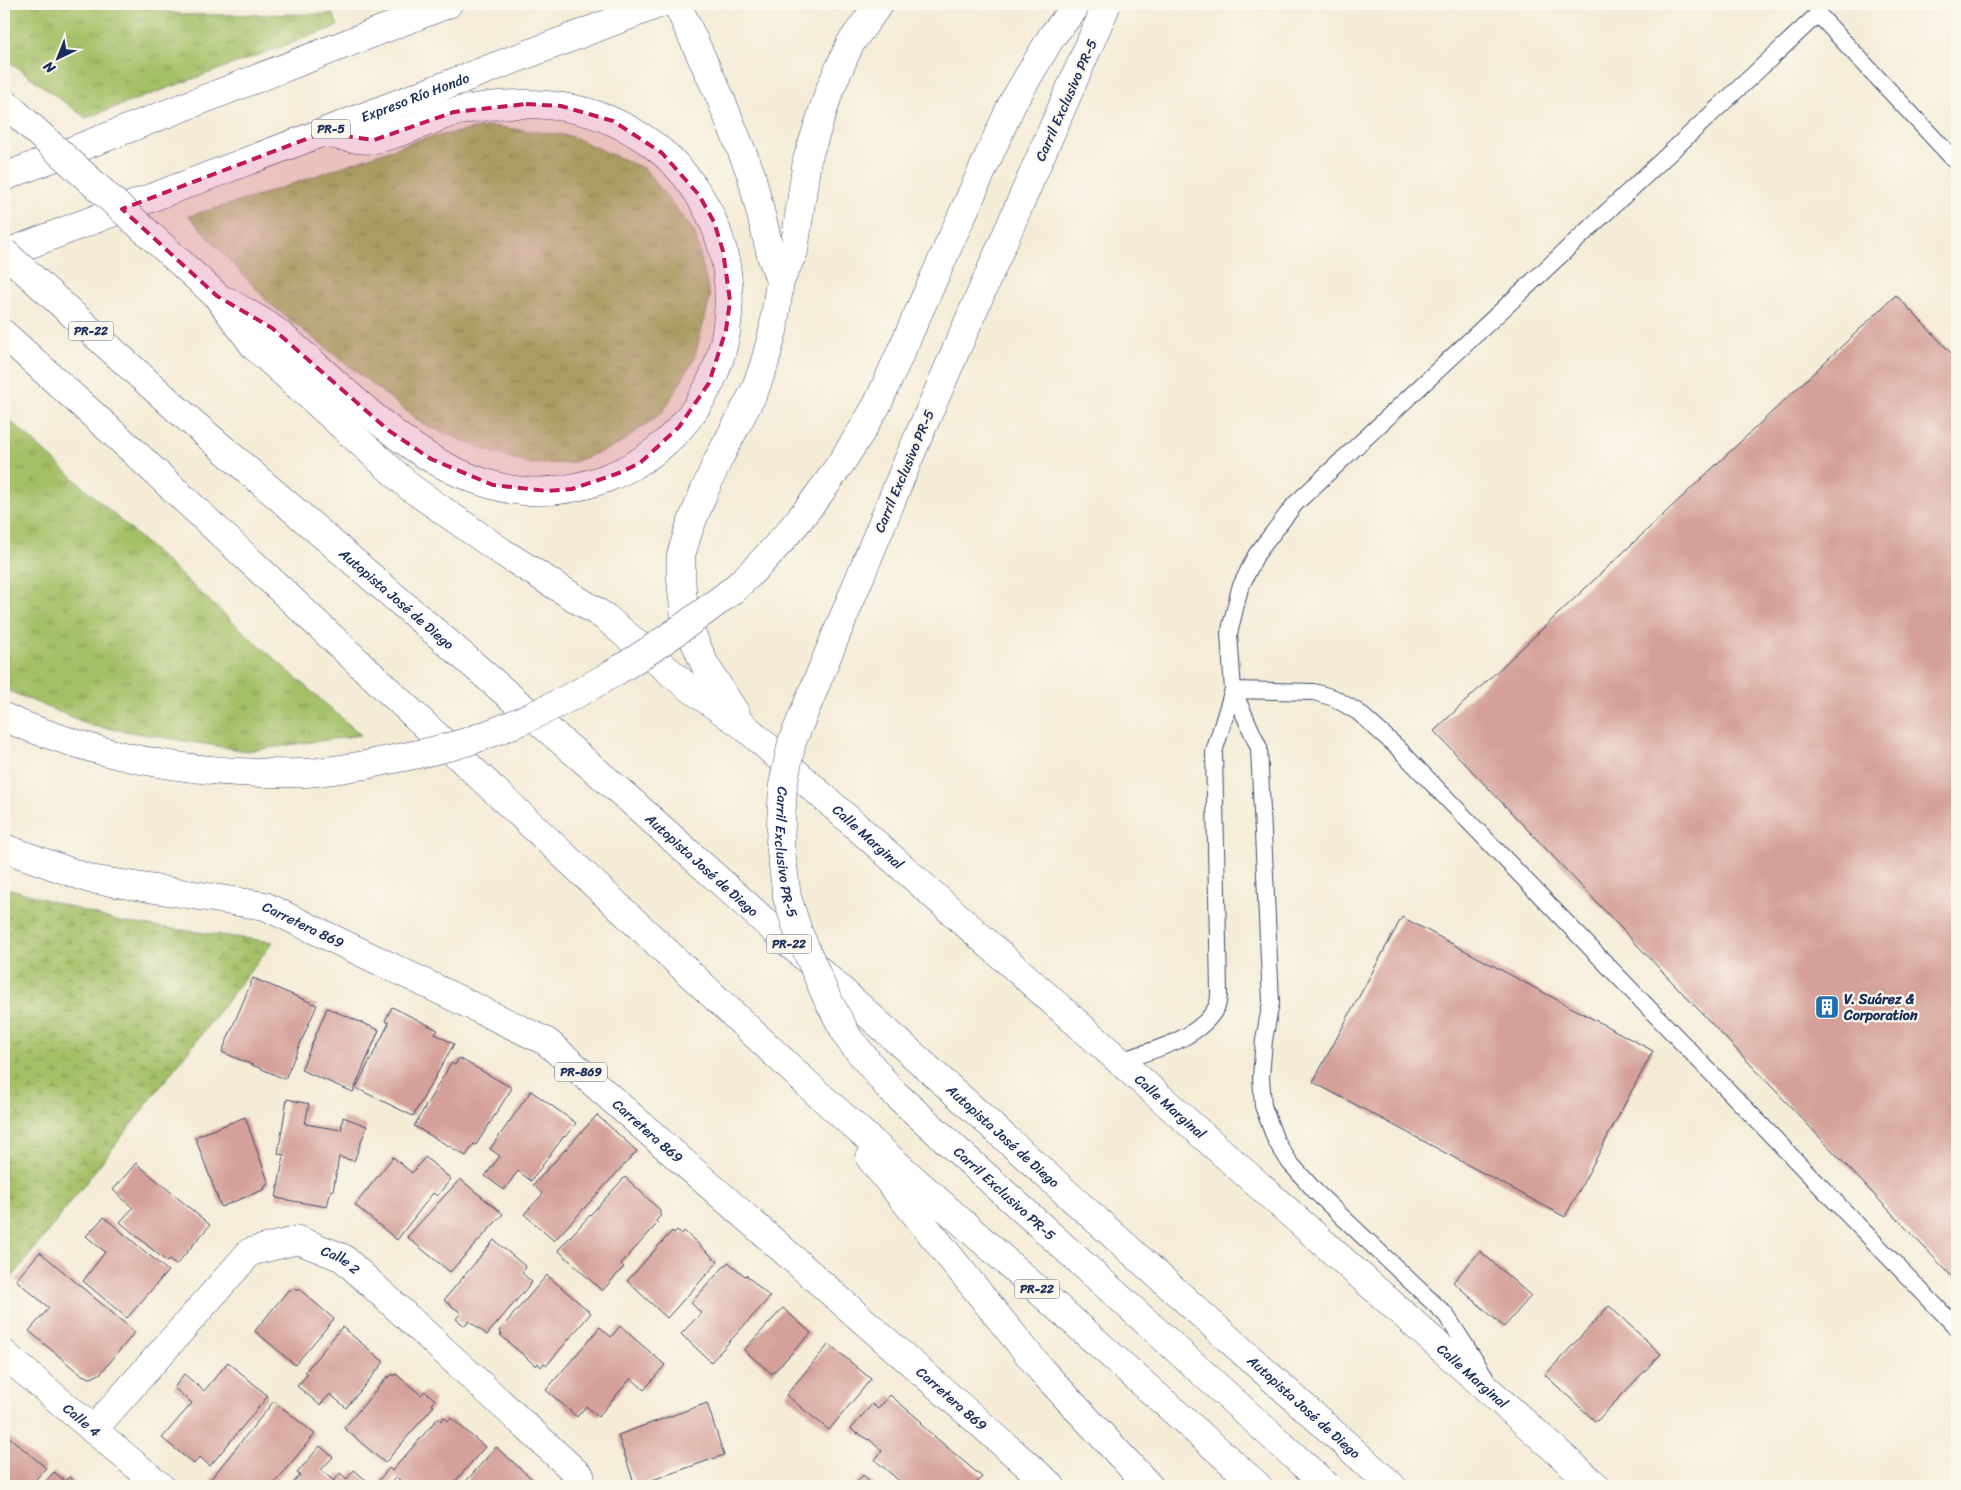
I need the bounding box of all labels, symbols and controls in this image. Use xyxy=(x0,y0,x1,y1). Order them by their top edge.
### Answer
north arrow xyxy=(32,32,82,82)
street label: Carril Exclusivo PR-5 xyxy=(1028,35,1105,165)
text: N xyxy=(37,54,62,80)
street label: Expreso Río Hondo xyxy=(357,65,473,130)
road number: PR-5 xyxy=(312,120,350,138)
road number: PR-22 xyxy=(68,322,114,341)
street label: Carril Exclusivo PR-5 xyxy=(867,405,942,537)
street label: Autopista José de Diego xyxy=(332,541,460,656)
street label: Carril Exclusivo PR-5 xyxy=(767,786,805,921)
street label: Calle Marginal xyxy=(826,798,910,877)
street label: Autopista José de Diego xyxy=(638,807,764,924)
street label: Carretera 869 xyxy=(258,894,349,956)
road number: PR-22 xyxy=(766,934,812,954)
place label: V. Suárez & Corporation xyxy=(1843,987,1918,1028)
building icon: V. Suárez & Corporation xyxy=(1814,994,1840,1020)
road number: PR-869 xyxy=(555,1062,607,1082)
street label: Calle Marginal xyxy=(1128,1068,1212,1146)
street label: Autopista José de Diego xyxy=(939,1077,1065,1194)
street label: Carretera 869 xyxy=(606,1093,689,1170)
street label: Carril Exclusivo PR-5 xyxy=(947,1140,1062,1248)
street label: Calle 2 xyxy=(317,1238,366,1281)
road number: PR-22 xyxy=(1014,1280,1060,1298)
street label: Calle Marginal xyxy=(1431,1337,1514,1416)
street label: Autopista José de Diego xyxy=(1240,1348,1366,1465)
street label: Carretera 869 xyxy=(910,1360,993,1438)
street label: Calle 4 xyxy=(57,1397,106,1444)

